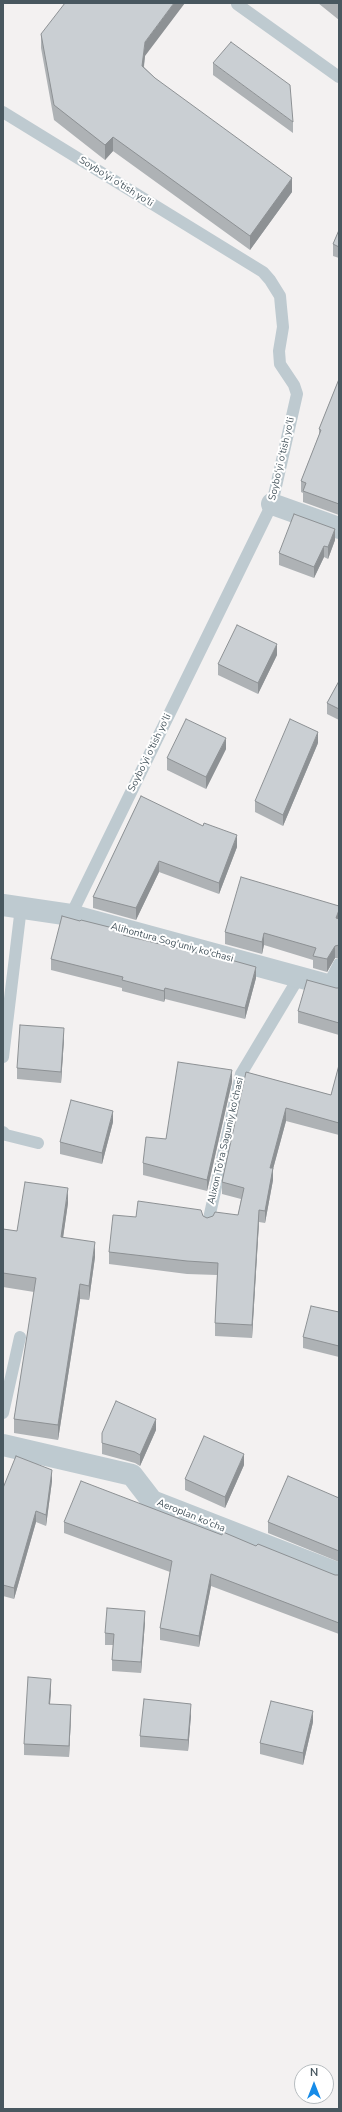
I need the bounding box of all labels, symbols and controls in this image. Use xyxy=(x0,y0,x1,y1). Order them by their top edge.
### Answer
street label: Soybo'yi o'tish yo'li xyxy=(77,154,155,210)
street label: Soybo'yi o'tish yo'li xyxy=(267,416,297,502)
street label: Soybo'yi o'tish yo'li xyxy=(126,712,174,794)
street label: Alihontura Sog'uniy ko'chasi xyxy=(109,921,235,965)
street label: Alixon To'ra Saguniy ko'chasi xyxy=(206,1076,246,1206)
street label: Aeroplan ko'cha xyxy=(155,1497,227,1535)
north arrow xyxy=(294,2064,334,2104)
text: N xyxy=(310,2065,318,2080)

